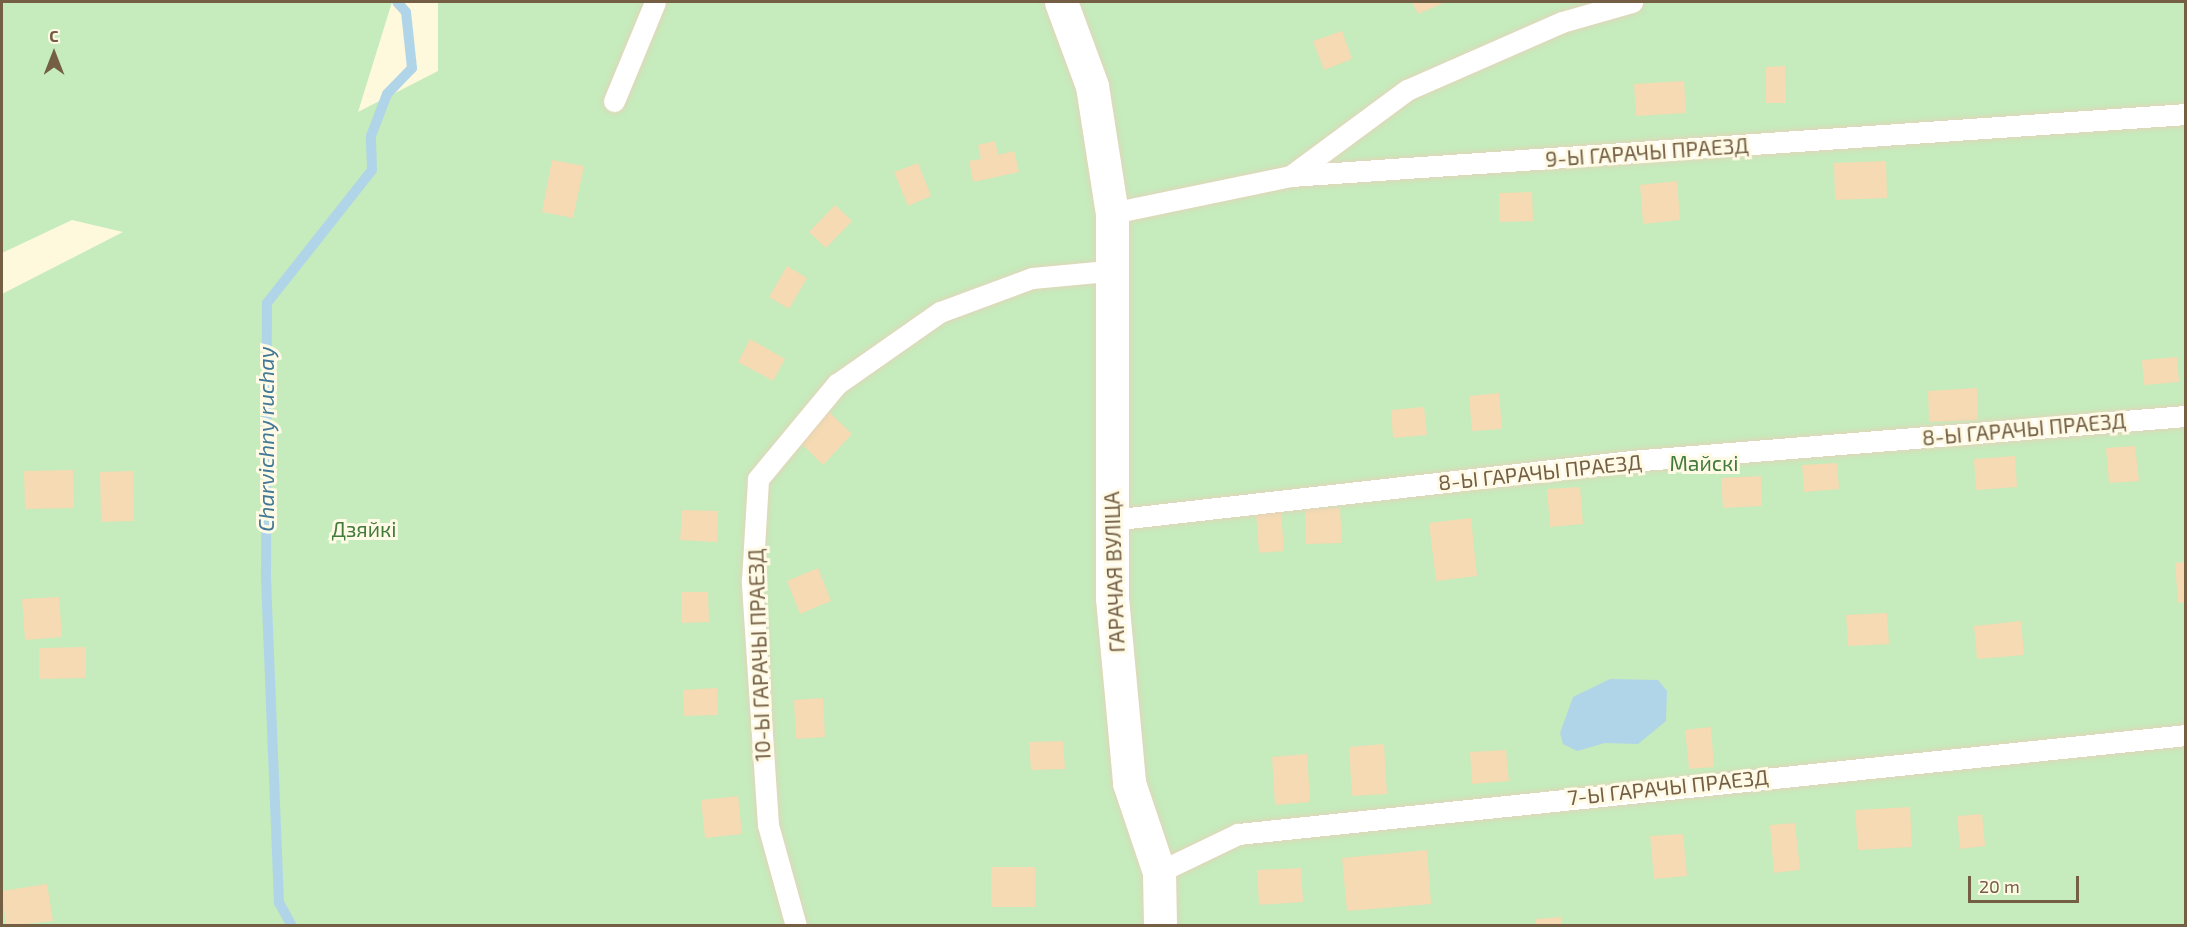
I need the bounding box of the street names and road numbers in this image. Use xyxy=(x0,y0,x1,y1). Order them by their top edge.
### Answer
street label: 9-Ы ГАРАЧЫ ПРАЕЗД xyxy=(1544,132,1750,172)
street label: 8-Ы ГАРАЧЫ ПРАЕЗД xyxy=(1921,408,2127,450)
street label: 8-Ы ГАРАЧЫ ПРАЕЗД xyxy=(1437,449,1643,495)
street label: ГАРАЧАЯ ВУЛІЦА xyxy=(1099,491,1129,653)
street label: 10-Ы ГАРАЧЫ ПРАЕЗД xyxy=(743,548,775,762)
street label: 7-Ы ГАРАЧЫ ПРАЕЗД xyxy=(1566,764,1770,810)

